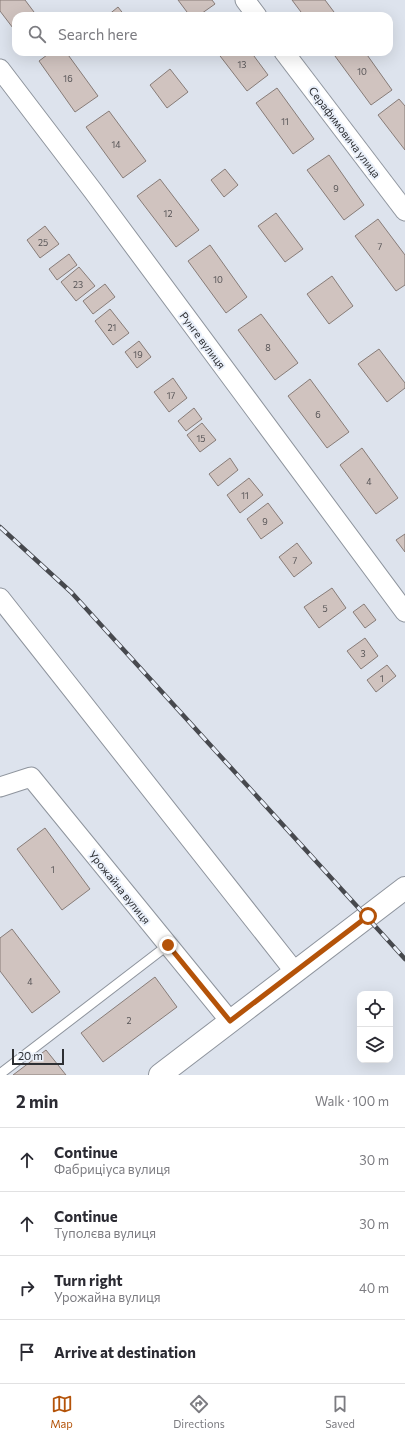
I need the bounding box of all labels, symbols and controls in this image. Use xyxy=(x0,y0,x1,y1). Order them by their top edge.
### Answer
search box xyxy=(12,12,393,56)
icon: search xyxy=(26,23,48,45)
text: Search here xyxy=(58,25,137,43)
house number: 13 xyxy=(238,59,246,70)
house number: 10 xyxy=(357,66,367,77)
house number: 16 xyxy=(63,73,73,84)
street label: Серафимовича улица xyxy=(306,84,384,180)
house number: 11 xyxy=(281,116,289,127)
house number: 14 xyxy=(111,139,121,150)
house number: 9 xyxy=(333,183,339,194)
house number: 12 xyxy=(164,208,172,219)
house number: 25 xyxy=(38,237,48,248)
house number: 7 xyxy=(378,241,383,252)
house number: 10 xyxy=(213,274,223,285)
house number: 23 xyxy=(73,279,83,290)
street label: Рунге вулиця xyxy=(178,309,228,371)
house number: 21 xyxy=(108,322,116,333)
house number: 8 xyxy=(265,342,271,353)
house number: 19 xyxy=(133,349,143,360)
house number: 17 xyxy=(167,390,176,401)
house number: 6 xyxy=(315,409,321,420)
house number: 15 xyxy=(196,433,206,444)
house number: 4 xyxy=(366,476,372,487)
house number: 11 xyxy=(241,490,249,501)
house number: 9 xyxy=(262,516,268,527)
house number: 7 xyxy=(293,555,298,566)
house number: 5 xyxy=(322,603,328,614)
house number: 3 xyxy=(360,648,366,659)
house number: 1 xyxy=(380,673,384,684)
street label: Урожайна вулиця xyxy=(87,848,153,926)
house number: 1 xyxy=(51,864,55,875)
route start xyxy=(359,907,377,925)
route end xyxy=(159,936,177,954)
house number: 4 xyxy=(27,976,33,987)
map controls xyxy=(357,991,393,1063)
button: locate xyxy=(357,991,393,1027)
house number: 2 xyxy=(127,1015,132,1026)
button: layers xyxy=(357,1027,393,1063)
scale bar xyxy=(12,1047,64,1066)
text: 20 m xyxy=(18,1049,43,1062)
text: 2 min xyxy=(16,1091,58,1112)
text: Walk · 100 m xyxy=(315,1093,389,1109)
text: Continue xyxy=(54,1143,118,1161)
icon: ahead xyxy=(16,1149,38,1171)
text: 30 m xyxy=(359,1152,389,1168)
text: Фабриціуса вулиця xyxy=(54,1161,170,1177)
text: Continue xyxy=(54,1207,118,1225)
icon: ahead xyxy=(16,1213,38,1235)
text: 30 m xyxy=(359,1216,389,1232)
text: Туполєва вулиця xyxy=(54,1225,156,1241)
text: Turn right xyxy=(54,1271,123,1289)
icon: right xyxy=(16,1277,38,1299)
text: 40 m xyxy=(359,1280,389,1296)
text: Урожайна вулиця xyxy=(54,1289,161,1305)
icon: arrive xyxy=(16,1341,38,1363)
text: Arrive at destination xyxy=(54,1343,196,1361)
tab: Map xyxy=(50,1393,73,1430)
tab: Directions xyxy=(173,1393,225,1430)
tab: Saved xyxy=(325,1393,355,1430)

